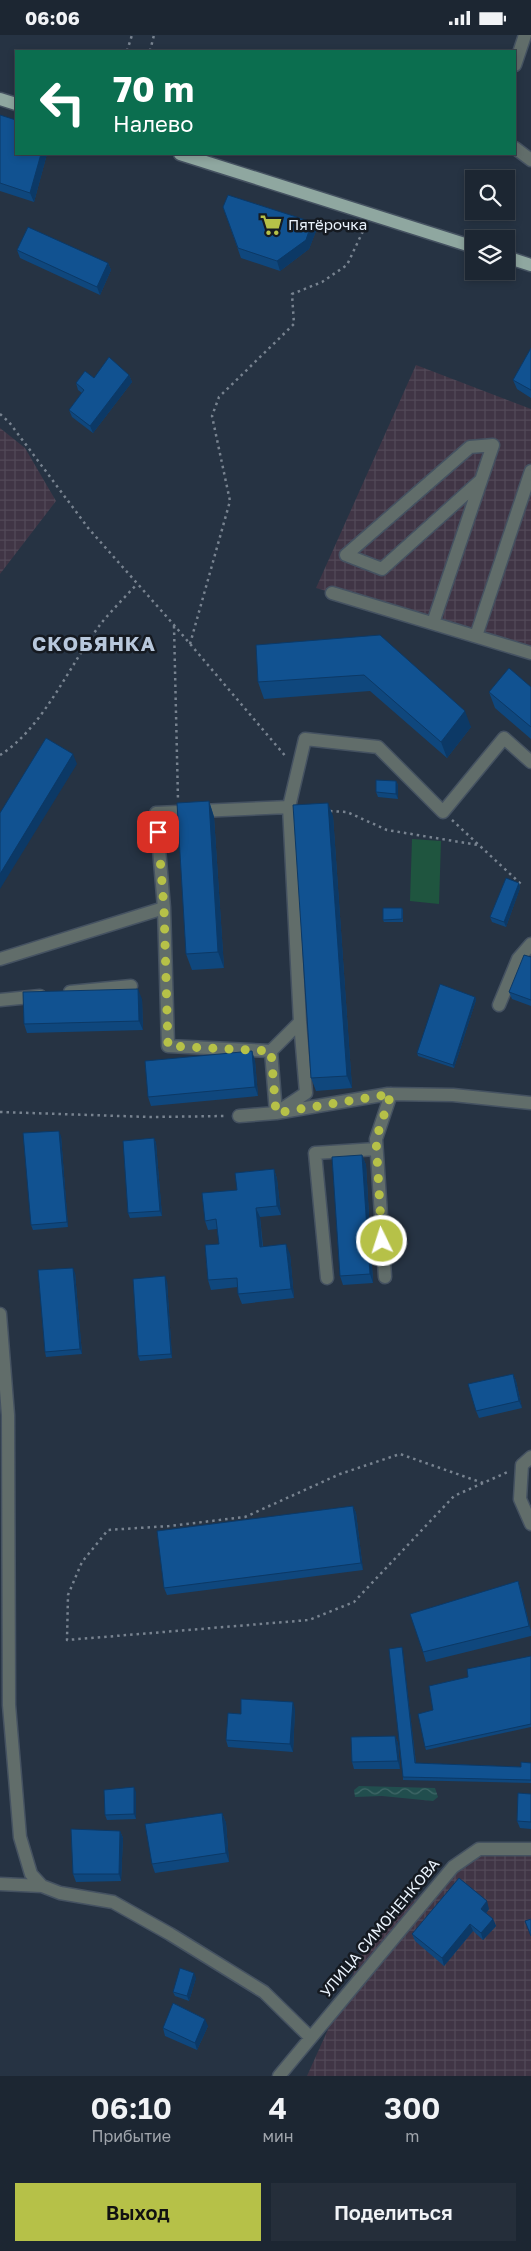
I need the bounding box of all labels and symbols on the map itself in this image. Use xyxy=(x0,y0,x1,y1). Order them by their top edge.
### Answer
supermarket icon: Пятёрочка xyxy=(258,212,284,238)
place label: Пятёрочка xyxy=(288,215,367,233)
district label: СКОБЯНКА xyxy=(32,631,156,655)
pin xyxy=(137,811,179,853)
position arrow xyxy=(355,1214,407,1266)
street label: УЛИЦА СИМОНЕНКОВА xyxy=(316,1854,443,2000)

